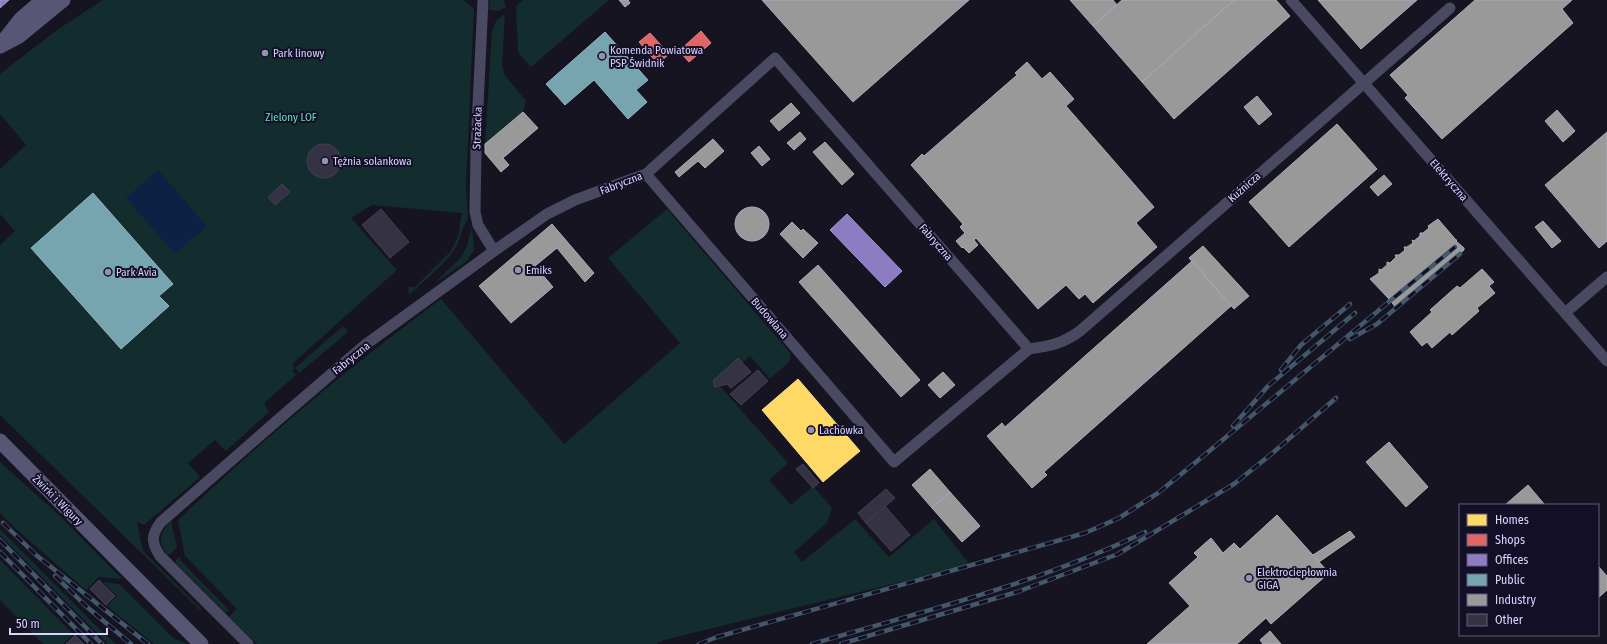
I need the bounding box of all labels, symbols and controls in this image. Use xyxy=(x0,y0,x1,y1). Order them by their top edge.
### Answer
place label: Komenda Powiatowa PSP Świdnik xyxy=(610,44,703,70)
place label: Park linowy xyxy=(273,47,325,60)
marker: Park linowy xyxy=(260,48,270,58)
marker: Komenda Powiatowa PSP Świdnik xyxy=(597,51,607,61)
street label: Strażacka xyxy=(470,106,485,150)
park label: Zielony LOF xyxy=(265,111,317,124)
place label: Tężnia solankowa xyxy=(333,155,412,168)
marker: Tężnia solankowa xyxy=(320,156,330,166)
street label: Elektryczna xyxy=(1427,157,1470,204)
street label: Fabryczna xyxy=(598,169,644,197)
street label: Kuźnicza xyxy=(1225,170,1263,205)
street label: Fabryczna xyxy=(916,221,955,263)
place label: Emiks xyxy=(526,264,552,277)
marker: Emiks xyxy=(513,265,523,275)
place label: Park Avia xyxy=(116,266,157,279)
marker: Park Avia xyxy=(103,267,113,277)
street label: Budowlana xyxy=(748,295,791,341)
street label: Fabryczna xyxy=(330,339,373,377)
place label: Lachówka xyxy=(819,424,863,437)
marker: Lachówka xyxy=(806,425,816,435)
street label: Żwirki i Wigury xyxy=(30,472,86,528)
legend xyxy=(1459,504,1599,636)
text: Homes xyxy=(1495,513,1529,527)
text: Shops xyxy=(1495,533,1525,547)
text: Offices xyxy=(1495,553,1528,567)
place label: Elektrociepłownia GIGA xyxy=(1257,566,1337,592)
marker: Elektrociepłownia GIGA xyxy=(1244,573,1254,583)
text: Public xyxy=(1495,573,1525,587)
text: Industry xyxy=(1495,593,1536,607)
scale bar xyxy=(10,610,107,636)
text: Other xyxy=(1495,613,1524,627)
text: 50 m xyxy=(16,617,40,631)

